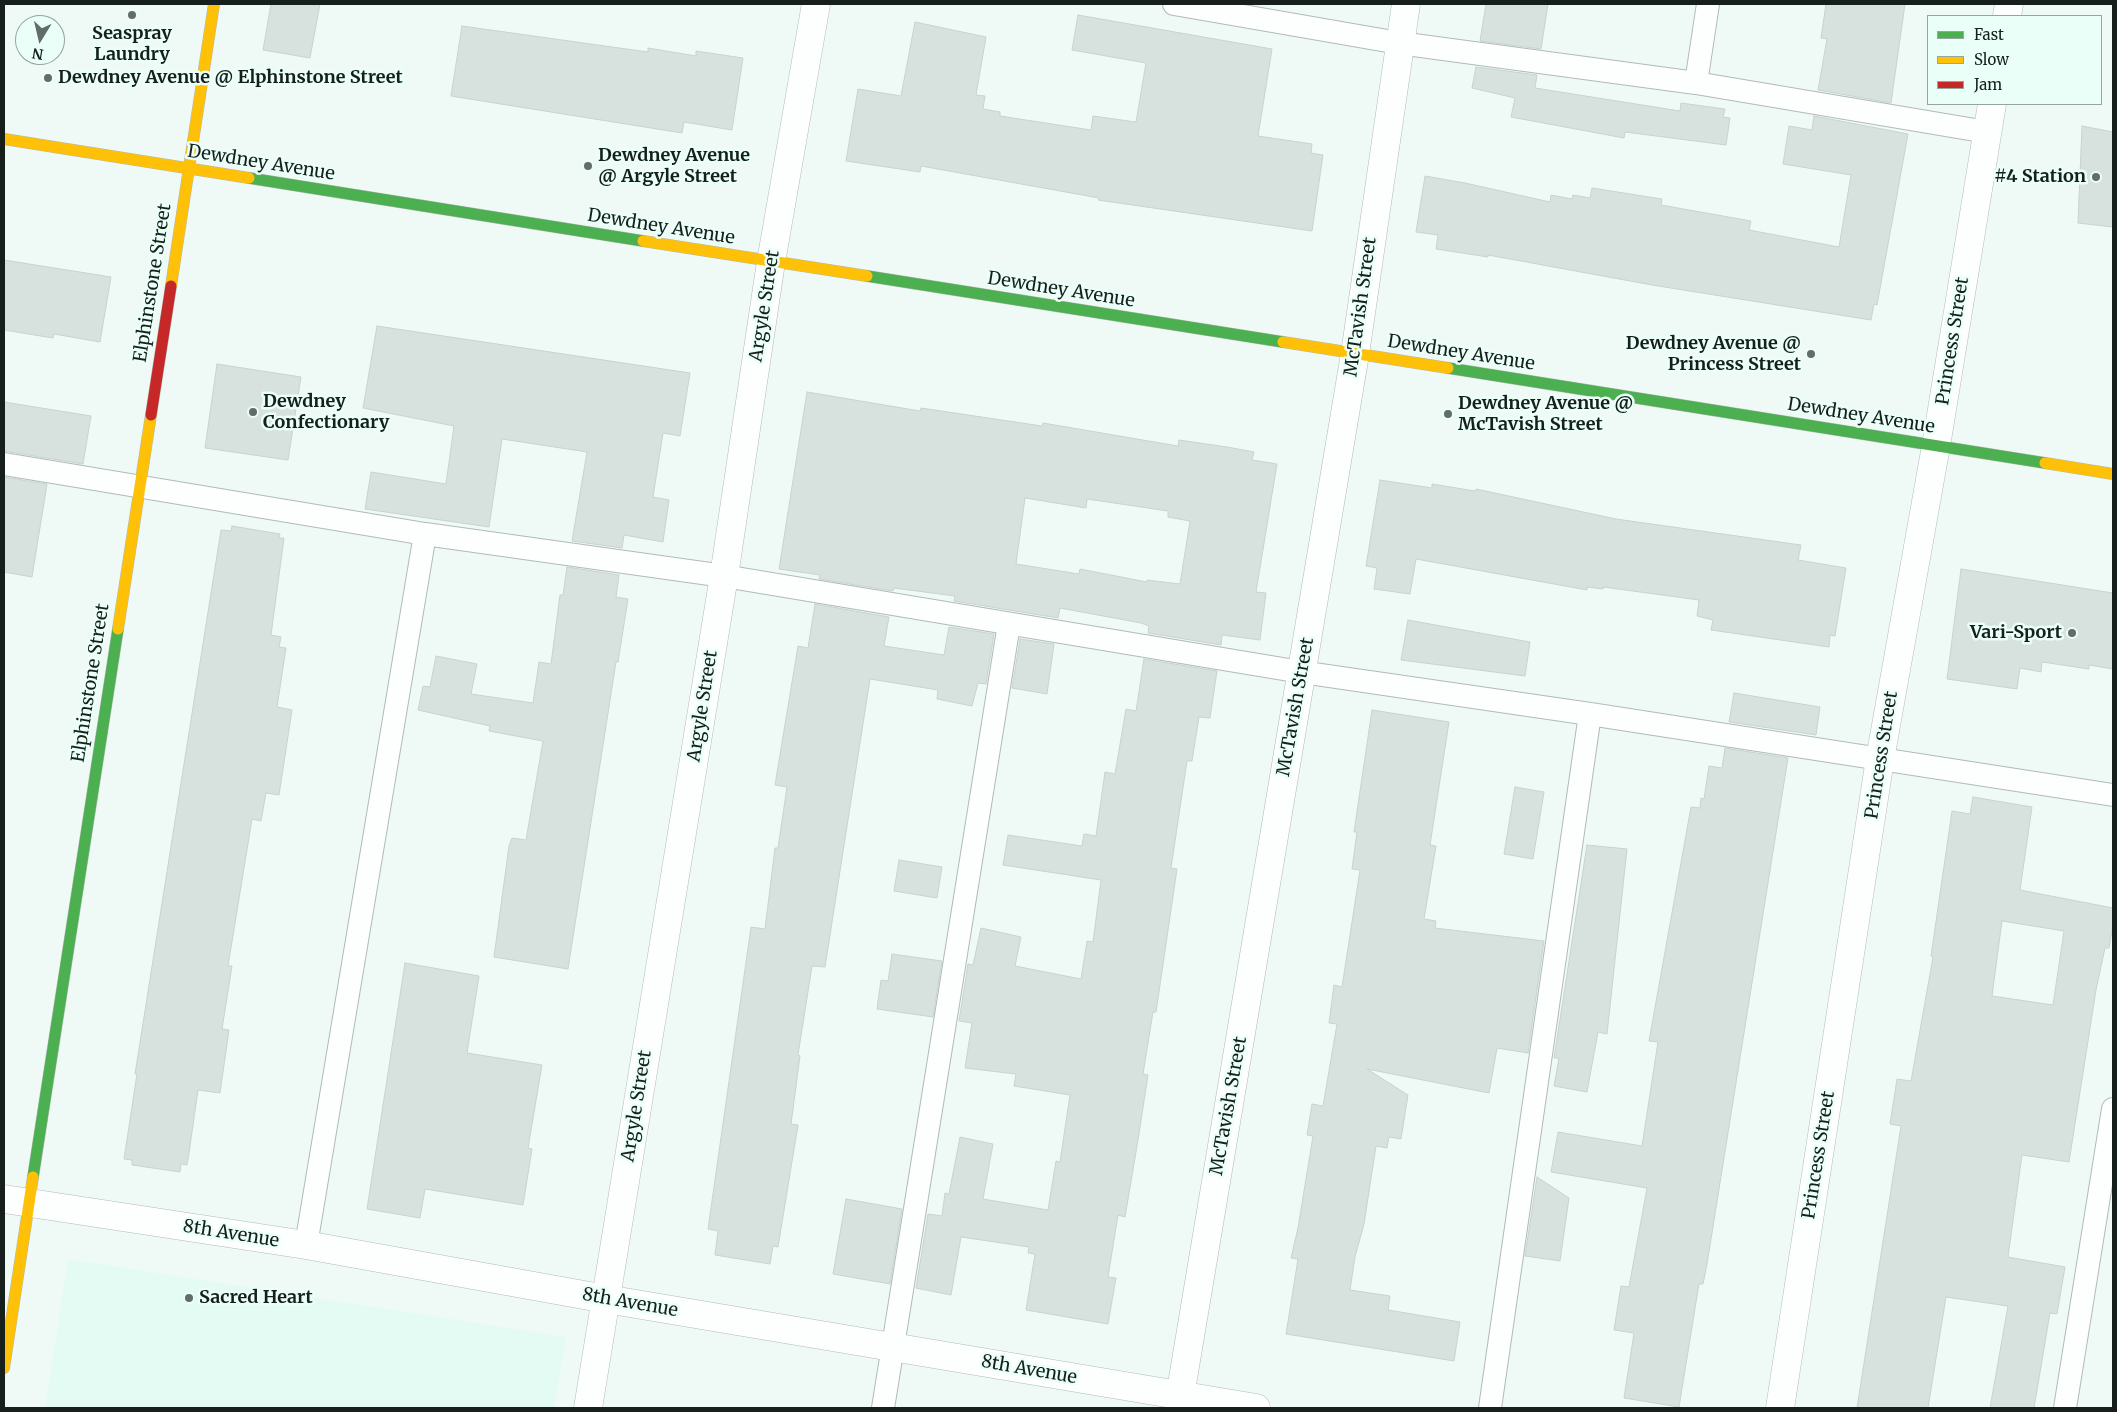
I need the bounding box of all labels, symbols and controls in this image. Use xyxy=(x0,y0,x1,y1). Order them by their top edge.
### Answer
marker: Seaspray Laundry xyxy=(126,9,138,21)
north arrow xyxy=(15,15,65,65)
legend xyxy=(1927,15,2102,105)
place label: Seaspray Laundry xyxy=(92,23,172,66)
text: Fast xyxy=(1974,25,2004,44)
text: N xyxy=(31,44,45,64)
text: Slow xyxy=(1974,50,2009,69)
place label: Dewdney Avenue @ Elphinstone Street xyxy=(58,67,403,89)
marker: Dewdney Avenue @ Elphinstone Street xyxy=(42,72,54,84)
text: Jam xyxy=(1974,75,2002,94)
street label: Dewdney Avenue xyxy=(186,141,336,185)
place label: Dewdney Avenue @ Argyle Street xyxy=(598,145,750,188)
marker: Dewdney Avenue @ Argyle Street xyxy=(582,160,594,172)
place label: #4 Station xyxy=(1994,166,2086,188)
marker: #4 Station xyxy=(2090,171,2102,183)
street label: Elphinstone Street xyxy=(130,202,176,364)
street label: Dewdney Avenue xyxy=(586,205,736,249)
street label: McTavish Street xyxy=(1341,236,1381,378)
street label: Argyle Street xyxy=(746,249,784,363)
street label: Dewdney Avenue xyxy=(986,268,1136,312)
street label: Princess Street xyxy=(1932,275,1974,407)
street label: Dewdney Avenue xyxy=(1386,331,1536,375)
place label: Dewdney Avenue @ Princess Street xyxy=(1626,333,1801,376)
marker: Dewdney Avenue @ Princess Street xyxy=(1805,348,1817,360)
place label: Dewdney Confectionary xyxy=(263,391,389,434)
place label: Dewdney Avenue @ McTavish Street xyxy=(1458,393,1633,436)
street label: Dewdney Avenue xyxy=(1786,394,1936,438)
marker: Dewdney Confectionary xyxy=(247,406,259,418)
marker: Dewdney Avenue @ McTavish Street xyxy=(1442,408,1454,420)
street label: Elphinstone Street xyxy=(68,602,114,764)
place label: Vari-Sport xyxy=(1970,622,2062,644)
marker: Vari-Sport xyxy=(2066,627,2078,639)
street label: McTavish Street xyxy=(1273,636,1319,778)
street label: Argyle Street xyxy=(684,649,722,763)
street label: Princess Street xyxy=(1861,689,1903,821)
street label: McTavish Street xyxy=(1206,1035,1252,1177)
street label: Argyle Street xyxy=(618,1049,656,1163)
street label: Princess Street xyxy=(1798,1089,1840,1221)
street label: 8th Avenue xyxy=(181,1216,281,1252)
street label: 8th Avenue xyxy=(580,1284,680,1322)
place label: Sacred Heart xyxy=(199,1287,313,1309)
marker: Sacred Heart xyxy=(183,1292,195,1304)
street label: 8th Avenue xyxy=(979,1351,1079,1389)

